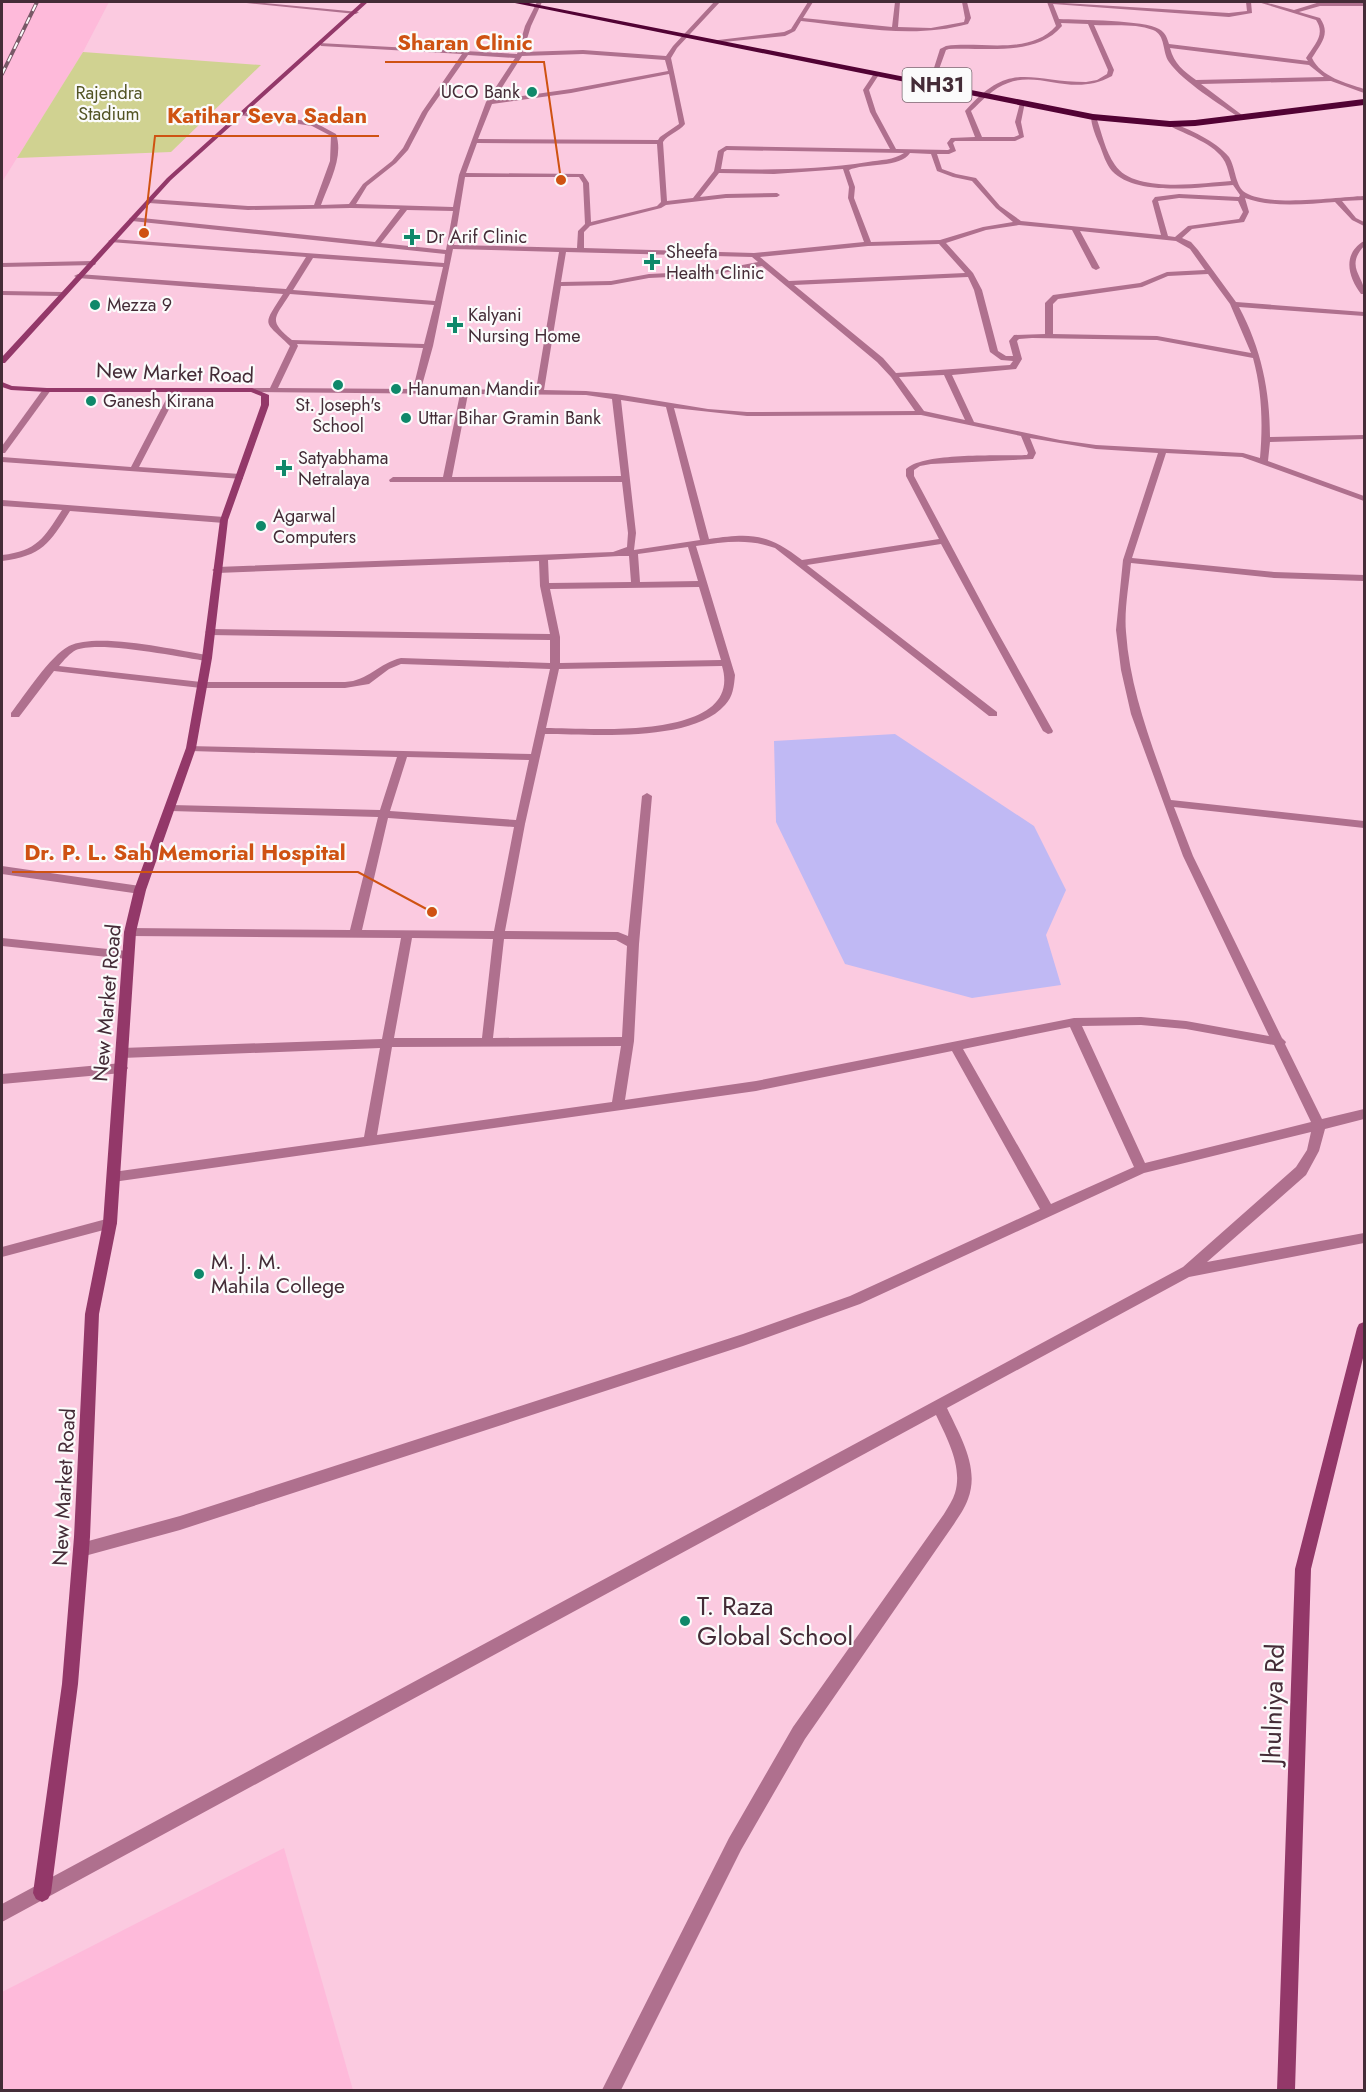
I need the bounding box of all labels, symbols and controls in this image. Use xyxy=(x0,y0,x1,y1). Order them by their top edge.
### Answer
callout: Sharan Clinic xyxy=(385,22,544,62)
text: Sharan Clinic xyxy=(397,26,533,58)
road number: NH31 xyxy=(902,68,972,102)
place label: UCO Bank xyxy=(441,79,520,105)
park label: Rajendra Stadium xyxy=(75,80,143,127)
marker: UCO Bank xyxy=(525,85,539,99)
callout: Katihar Seva Sadan xyxy=(155,96,379,136)
text: Katihar Seva Sadan xyxy=(167,99,367,131)
place label: Dr Arif Clinic xyxy=(426,224,527,250)
marker: Dr Arif Clinic xyxy=(403,228,421,246)
place label: Sheefa Health Clinic xyxy=(666,239,764,286)
marker: Sheefa Health Clinic xyxy=(643,253,661,271)
place label: Mezza 9 xyxy=(107,292,172,318)
marker: Mezza 9 xyxy=(88,298,102,312)
place label: Kalyani Nursing Home xyxy=(468,302,581,349)
marker: Kalyani Nursing Home xyxy=(446,316,464,334)
street label: New Market Road xyxy=(96,355,254,391)
place label: Hanuman Mandir xyxy=(408,376,541,402)
marker: St. Joseph's School xyxy=(331,378,345,392)
marker: Hanuman Mandir xyxy=(389,382,403,396)
place label: Ganesh Kirana xyxy=(103,388,214,414)
place label: St. Joseph's School xyxy=(295,392,381,439)
marker: Ganesh Kirana xyxy=(84,394,98,408)
place label: Uttar Bihar Gramin Bank xyxy=(418,405,601,431)
marker: Uttar Bihar Gramin Bank xyxy=(399,411,413,425)
place label: Satyabhama Netralaya xyxy=(298,445,389,492)
marker: Satyabhama Netralaya xyxy=(275,459,293,477)
place label: Agarwal Computers xyxy=(273,503,356,550)
marker: Agarwal Computers xyxy=(254,519,268,533)
callout: Dr. P. L. Sah Memorial Hospital xyxy=(12,832,358,872)
text: Dr. P. L. Sah Memorial Hospital xyxy=(24,836,346,868)
street label: New Market Road xyxy=(85,923,129,1083)
place label: M. J. M. Mahila College xyxy=(211,1247,345,1301)
marker: M. J. M. Mahila College xyxy=(192,1267,206,1281)
street label: New Market Road xyxy=(45,1407,83,1567)
place label: T. Raza Global School xyxy=(697,1587,853,1655)
marker: T. Raza Global School xyxy=(678,1614,692,1628)
street label: Jhulniya Rd xyxy=(1252,1643,1294,1768)

